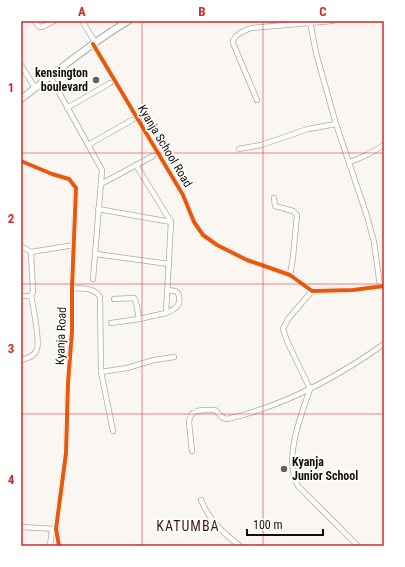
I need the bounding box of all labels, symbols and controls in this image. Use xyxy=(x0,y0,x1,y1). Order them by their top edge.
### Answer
text: A xyxy=(78,4,86,19)
text: B xyxy=(198,4,206,19)
text: C xyxy=(319,4,327,19)
place label: kensington boulevard xyxy=(35,66,88,94)
marker: kensington boulevard xyxy=(91,75,101,85)
text: 1 xyxy=(8,80,14,95)
street label: Kyanja School Road xyxy=(135,102,195,190)
text: 2 xyxy=(8,211,15,226)
street label: Kyanja Road xyxy=(53,307,69,365)
text: 3 xyxy=(8,341,14,356)
place label: Kyanja Junior School xyxy=(292,455,358,483)
marker: Kyanja Junior School xyxy=(279,464,289,474)
text: 4 xyxy=(8,472,15,487)
scale bar xyxy=(247,511,323,537)
district label: KATUMBA xyxy=(156,518,220,534)
text: 100 m xyxy=(253,518,283,532)

